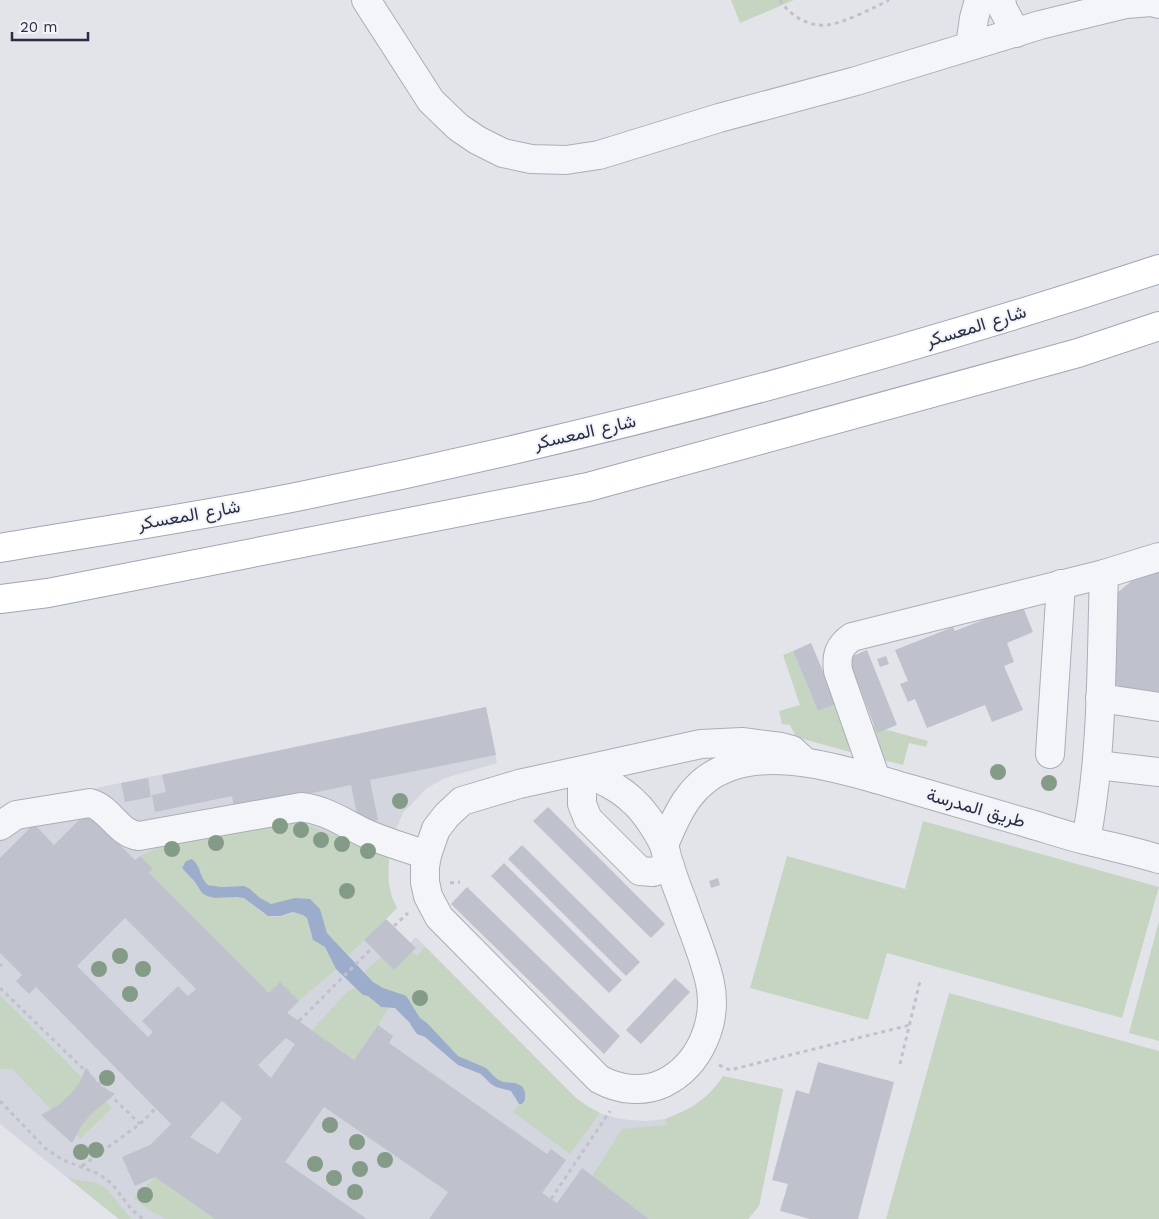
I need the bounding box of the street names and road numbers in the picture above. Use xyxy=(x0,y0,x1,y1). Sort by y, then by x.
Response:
street label: شارع المعسكر xyxy=(922,300,1029,353)
street label: شارع المعسكر xyxy=(531,410,638,456)
street label: شارع المعسكر xyxy=(135,495,242,536)
street label: طريق المدرسة xyxy=(924,783,1028,833)

